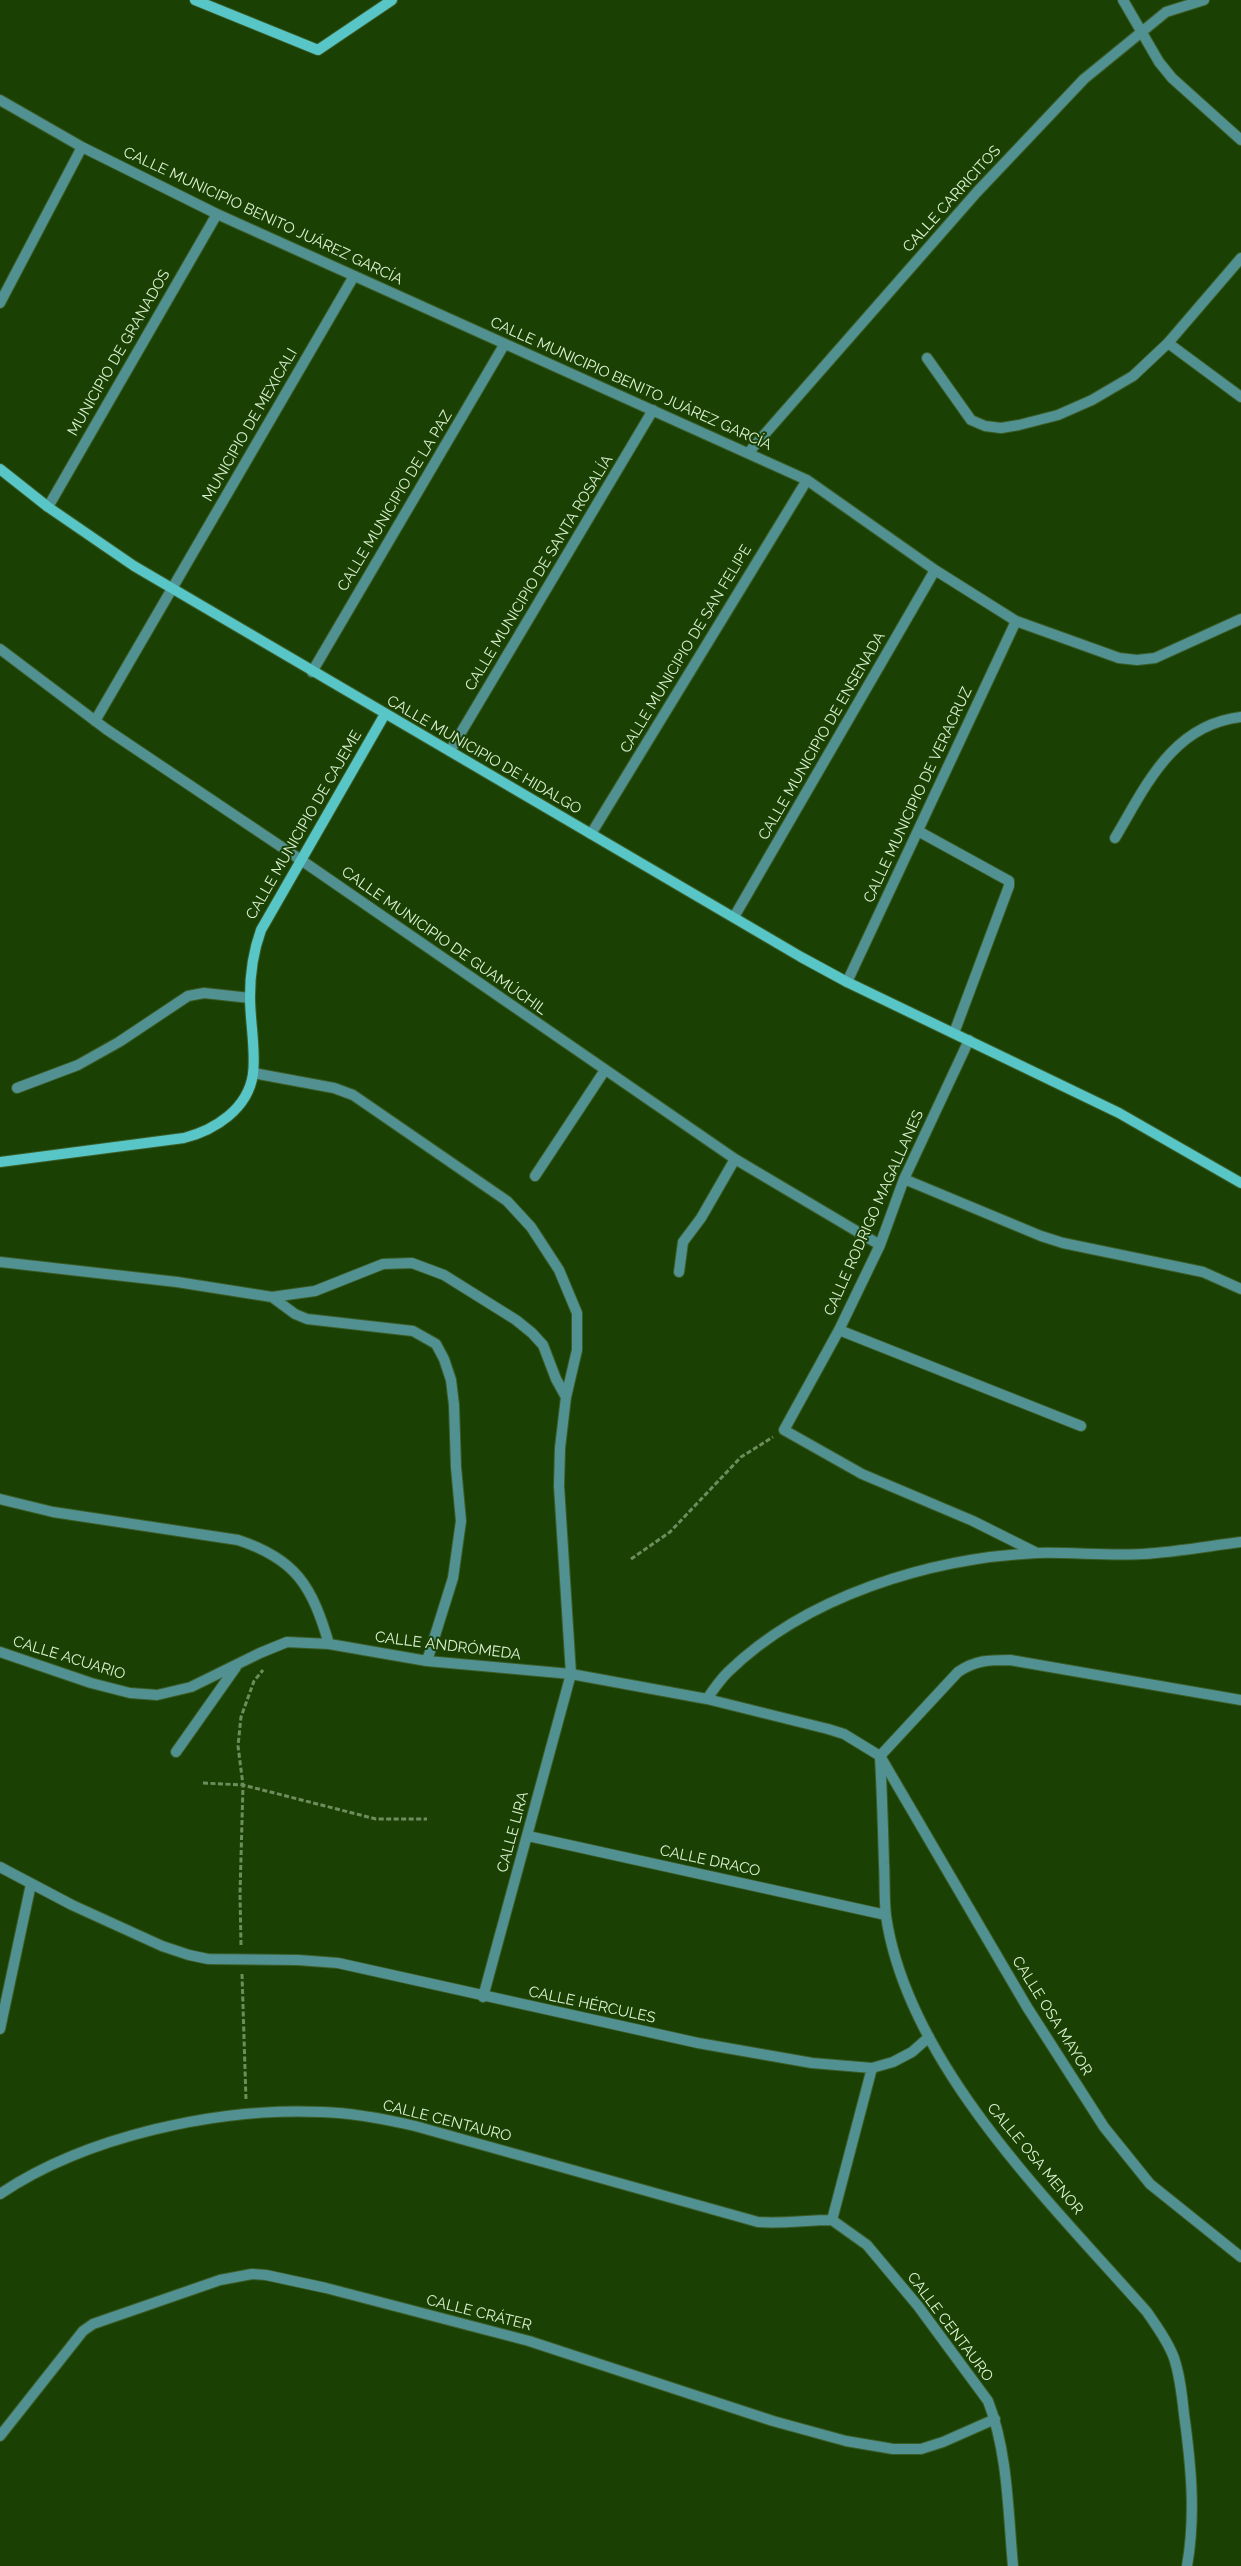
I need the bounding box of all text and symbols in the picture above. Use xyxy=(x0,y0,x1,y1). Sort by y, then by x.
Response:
street label: CALLE CARRICITOS xyxy=(899,142,1005,256)
street label: CALLE MUNICIPIO BENITO JUÁREZ GARCÍA xyxy=(120,143,406,289)
street label: MUNICIPIO DE GRANADOS xyxy=(64,267,174,439)
street label: CALLE MUNICIPIO BENITO JUÁREZ GARCÍA xyxy=(487,314,775,454)
street label: MUNICIPIO DE MEXICALI xyxy=(199,345,301,505)
street label: CALLE MUNICIPIO DE LA PAZ xyxy=(334,408,456,594)
street label: CALLE MUNICIPIO DE SANTA ROSALÍA xyxy=(461,452,617,694)
street label: CALLE MUNICIPIO DE SAN FELIPE xyxy=(617,542,755,756)
street label: CALLE MUNICIPIO DE ENSENADA xyxy=(755,629,889,843)
street label: CALLE MUNICIPIO DE VERACRUZ xyxy=(860,684,976,906)
street label: CALLE MUNICIPIO DE HIDALGO xyxy=(383,692,585,818)
street label: CALLE MUNICIPIO DE CAJEME xyxy=(242,727,366,923)
street label: CALLE MUNICIPIO DE GUAMÚCHIL xyxy=(338,863,550,1019)
street label: CALLE RODRIGO MAGALLANES xyxy=(820,1107,928,1319)
street label: CALLE ANDRÓMEDA xyxy=(374,1628,522,1664)
street label: CALLE ACUARIO xyxy=(11,1632,127,1684)
street label: CALLE LIRA xyxy=(494,1790,532,1874)
street label: CALLE DRACO xyxy=(658,1842,762,1880)
street label: CALLE OSA MAYOR xyxy=(1008,1953,1096,2079)
street label: CALLE HÉRCULES xyxy=(527,1983,657,2027)
street label: CALLE CENTAURO xyxy=(381,2096,513,2146)
street label: CALLE OSA MENOR xyxy=(983,2100,1087,2218)
street label: CALLE CENTAURO xyxy=(903,2269,997,2385)
street label: CALLE CRÁTER xyxy=(424,2291,534,2335)

